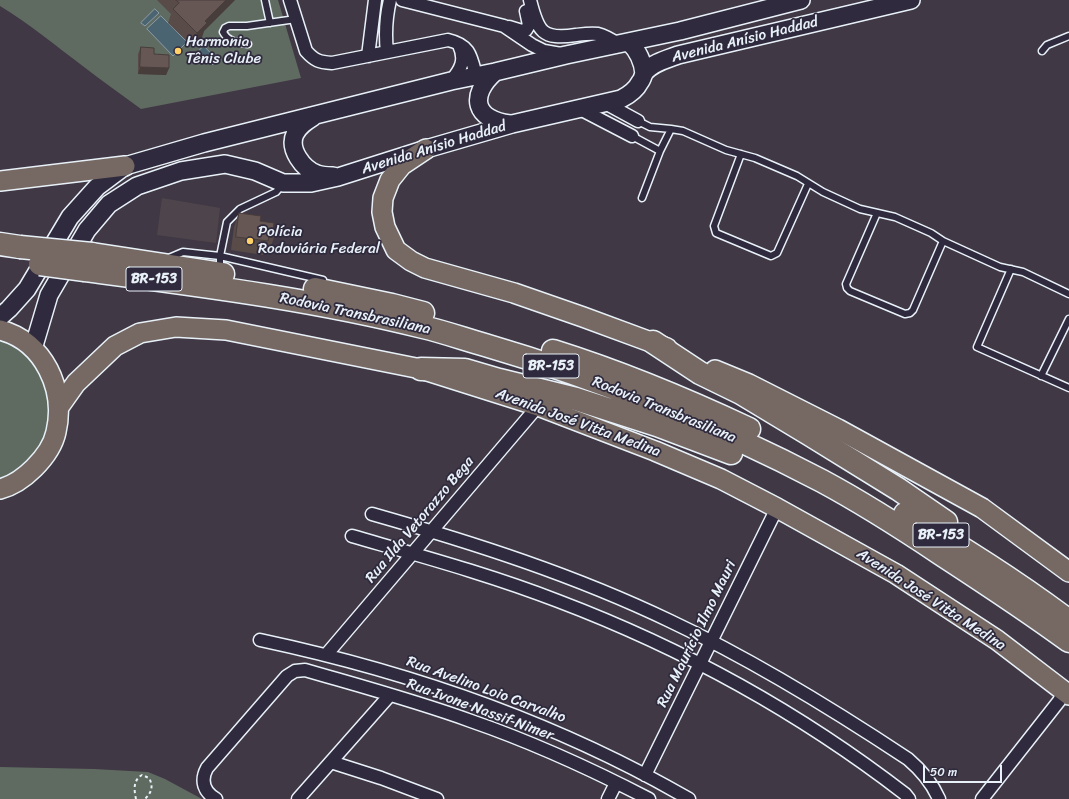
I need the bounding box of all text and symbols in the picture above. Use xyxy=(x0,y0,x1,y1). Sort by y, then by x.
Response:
street label: Avenida Anísio Haddad xyxy=(670,13,820,67)
place label: Harmonia Tênis Clube xyxy=(186,33,261,68)
marker: Harmonia Tênis Clube xyxy=(173,46,183,56)
street label: Avenida Anísio Haddad xyxy=(360,117,508,179)
place label: Polícia Rodoviária Federal xyxy=(258,223,380,258)
marker: Polícia Rodoviária Federal xyxy=(245,236,255,246)
road number: BR-153 xyxy=(126,267,182,291)
street label: Rodovia Transbrasiliana xyxy=(278,289,432,339)
road number: BR-153 xyxy=(523,354,579,378)
street label: Rodovia Transbrasiliana xyxy=(589,373,739,447)
street label: Avenida José Vitta Medina xyxy=(493,385,663,461)
street label: Rua Ilda Vetorazzo Bega xyxy=(362,453,478,587)
road number: BR-153 xyxy=(913,523,969,547)
street label: Avenida José Vitta Medina xyxy=(853,545,1009,655)
street label: Rua Maurício Ilmo Mauri xyxy=(654,558,740,710)
street label: Rua Avelino Loio Carvalho xyxy=(404,653,568,727)
street label: Rua Ivone Nassif Nimer xyxy=(404,675,556,745)
scale bar xyxy=(925,757,1004,783)
text: 50 m xyxy=(930,761,957,783)

